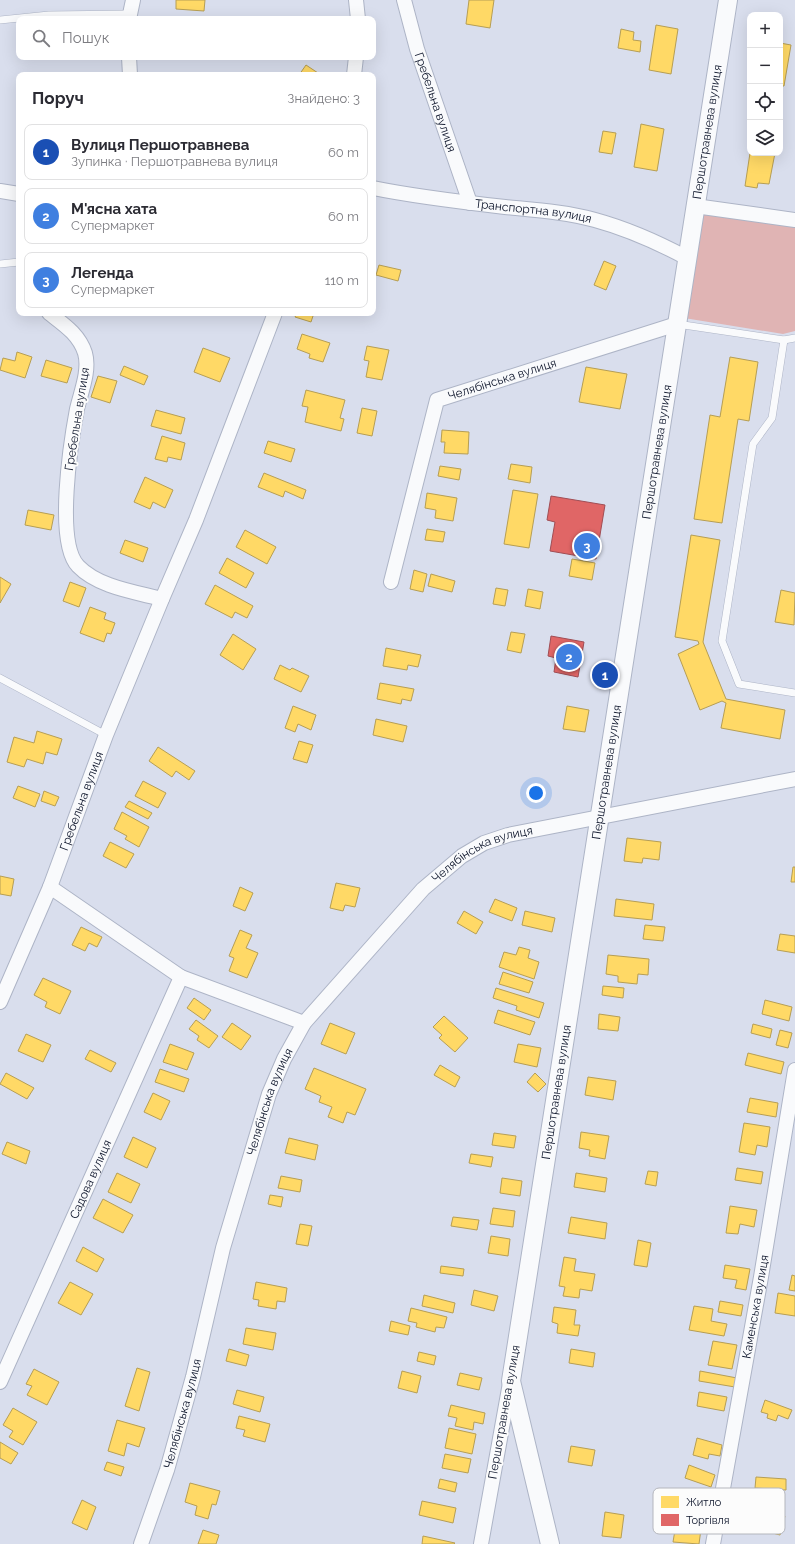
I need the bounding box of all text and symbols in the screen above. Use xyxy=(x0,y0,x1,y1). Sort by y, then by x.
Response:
map controls xyxy=(747,12,783,156)
button: + xyxy=(747,12,783,48)
search box xyxy=(16,16,376,60)
icon: search xyxy=(30,27,52,49)
text: Пошук xyxy=(62,29,110,47)
button: − xyxy=(747,48,783,84)
street label: Гребельна вулиця xyxy=(412,51,459,154)
street label: Першотравнева вулиця xyxy=(690,64,725,200)
button: locate xyxy=(747,84,783,120)
text: Поруч xyxy=(32,88,84,108)
text: Знайдено: 3 xyxy=(287,91,360,106)
button: layers xyxy=(747,120,783,156)
text: Вулиця Першотравнева xyxy=(71,136,249,154)
text: 1 xyxy=(43,145,49,160)
text: 60 m xyxy=(328,145,359,160)
text: Зупинка · Першотравнева вулиця xyxy=(71,154,278,169)
street label: Транспортна вулиця xyxy=(474,197,593,226)
text: М'ясна хата xyxy=(71,200,157,218)
text: 2 xyxy=(42,209,50,224)
text: 60 m xyxy=(328,209,359,224)
text: Супермаркет xyxy=(71,218,154,233)
text: Легенда xyxy=(71,264,134,282)
text: 3 xyxy=(42,273,50,288)
text: 110 m xyxy=(325,273,359,288)
text: Супермаркет xyxy=(71,282,154,297)
street label: Челябінська вулиця xyxy=(446,356,558,403)
street label: Гребельна вулиця xyxy=(62,366,92,472)
street label: Першотравнева вулиця xyxy=(640,384,674,520)
pin: 3 xyxy=(574,531,600,561)
pin: 2 xyxy=(556,642,582,672)
pin: 1 xyxy=(592,660,618,690)
street label: Першотравнева вулиця xyxy=(589,704,624,840)
street label: Гребельна вулиця xyxy=(57,750,106,852)
your location xyxy=(526,783,546,803)
street label: Челябінська вулиця xyxy=(429,823,534,885)
street label: Першотравнева вулиця xyxy=(539,1024,574,1160)
street label: Челябінська вулиця xyxy=(244,1046,296,1157)
street label: Садова вулиця xyxy=(67,1138,114,1221)
street label: Каменська вулиця xyxy=(739,1254,772,1360)
street label: Першотравнева вулиця xyxy=(485,1344,523,1480)
street label: Челябінська вулиця xyxy=(161,1357,204,1470)
legend xyxy=(653,1488,785,1534)
text: Житло xyxy=(686,1496,722,1509)
text: Торгівля xyxy=(686,1514,730,1527)

